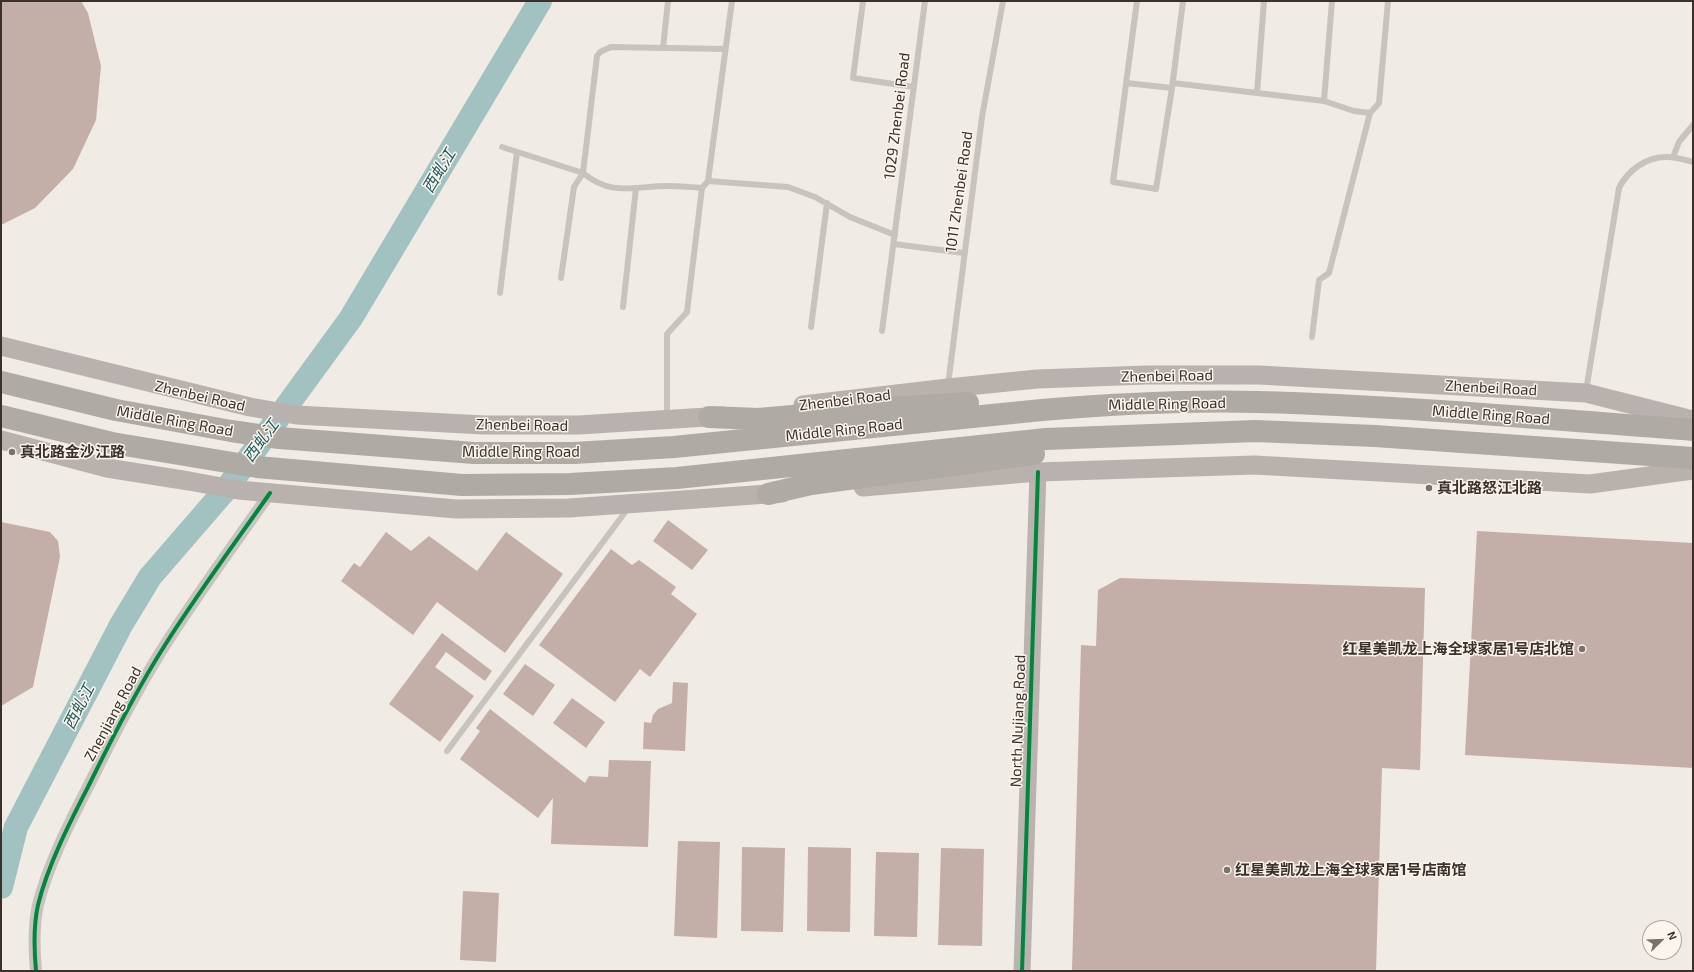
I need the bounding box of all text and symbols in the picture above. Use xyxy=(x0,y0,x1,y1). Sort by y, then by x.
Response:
street label: 1029 Zhenbei Road xyxy=(880,52,914,180)
street label: 1011 Zhenbei Road xyxy=(942,130,976,254)
water label: 西虬江 xyxy=(418,145,460,197)
street label: Zhenbei Road xyxy=(1121,366,1213,386)
street label: Zhenbei Road xyxy=(153,377,247,415)
street label: Zhenbei Road xyxy=(1444,377,1538,399)
street label: Zhenbei Road xyxy=(798,385,892,415)
street label: Middle Ring Road xyxy=(1108,394,1226,414)
street label: Middle Ring Road xyxy=(115,402,235,440)
street label: Middle Ring Road xyxy=(1432,402,1550,428)
street label: Zhenbei Road xyxy=(476,415,568,435)
street label: Middle Ring Road xyxy=(784,415,904,445)
water label: 西虬江 xyxy=(239,416,283,466)
place label: 真北路金沙江路 xyxy=(20,443,125,461)
street label: Middle Ring Road xyxy=(462,443,580,461)
marker: 真北路金沙江路 xyxy=(7,447,17,457)
place label: 真北路怒江北路 xyxy=(1437,479,1542,497)
marker: 真北路怒江北路 xyxy=(1424,483,1434,493)
place label: 红星美凯龙上海全球家居1号店北馆 xyxy=(1343,640,1574,658)
marker: 红星美凯龙上海全球家居1号店北馆 xyxy=(1577,644,1587,654)
street label: North Nujiang Road xyxy=(1007,654,1029,788)
street label: Zhenjiang Road xyxy=(80,664,146,764)
water label: 西虬江 xyxy=(60,681,98,733)
place label: 红星美凯龙上海全球家居1号店南馆 xyxy=(1235,861,1466,879)
marker: 红星美凯龙上海全球家居1号店南馆 xyxy=(1222,865,1232,875)
north arrow xyxy=(1642,920,1682,960)
text: N xyxy=(1665,929,1680,942)

